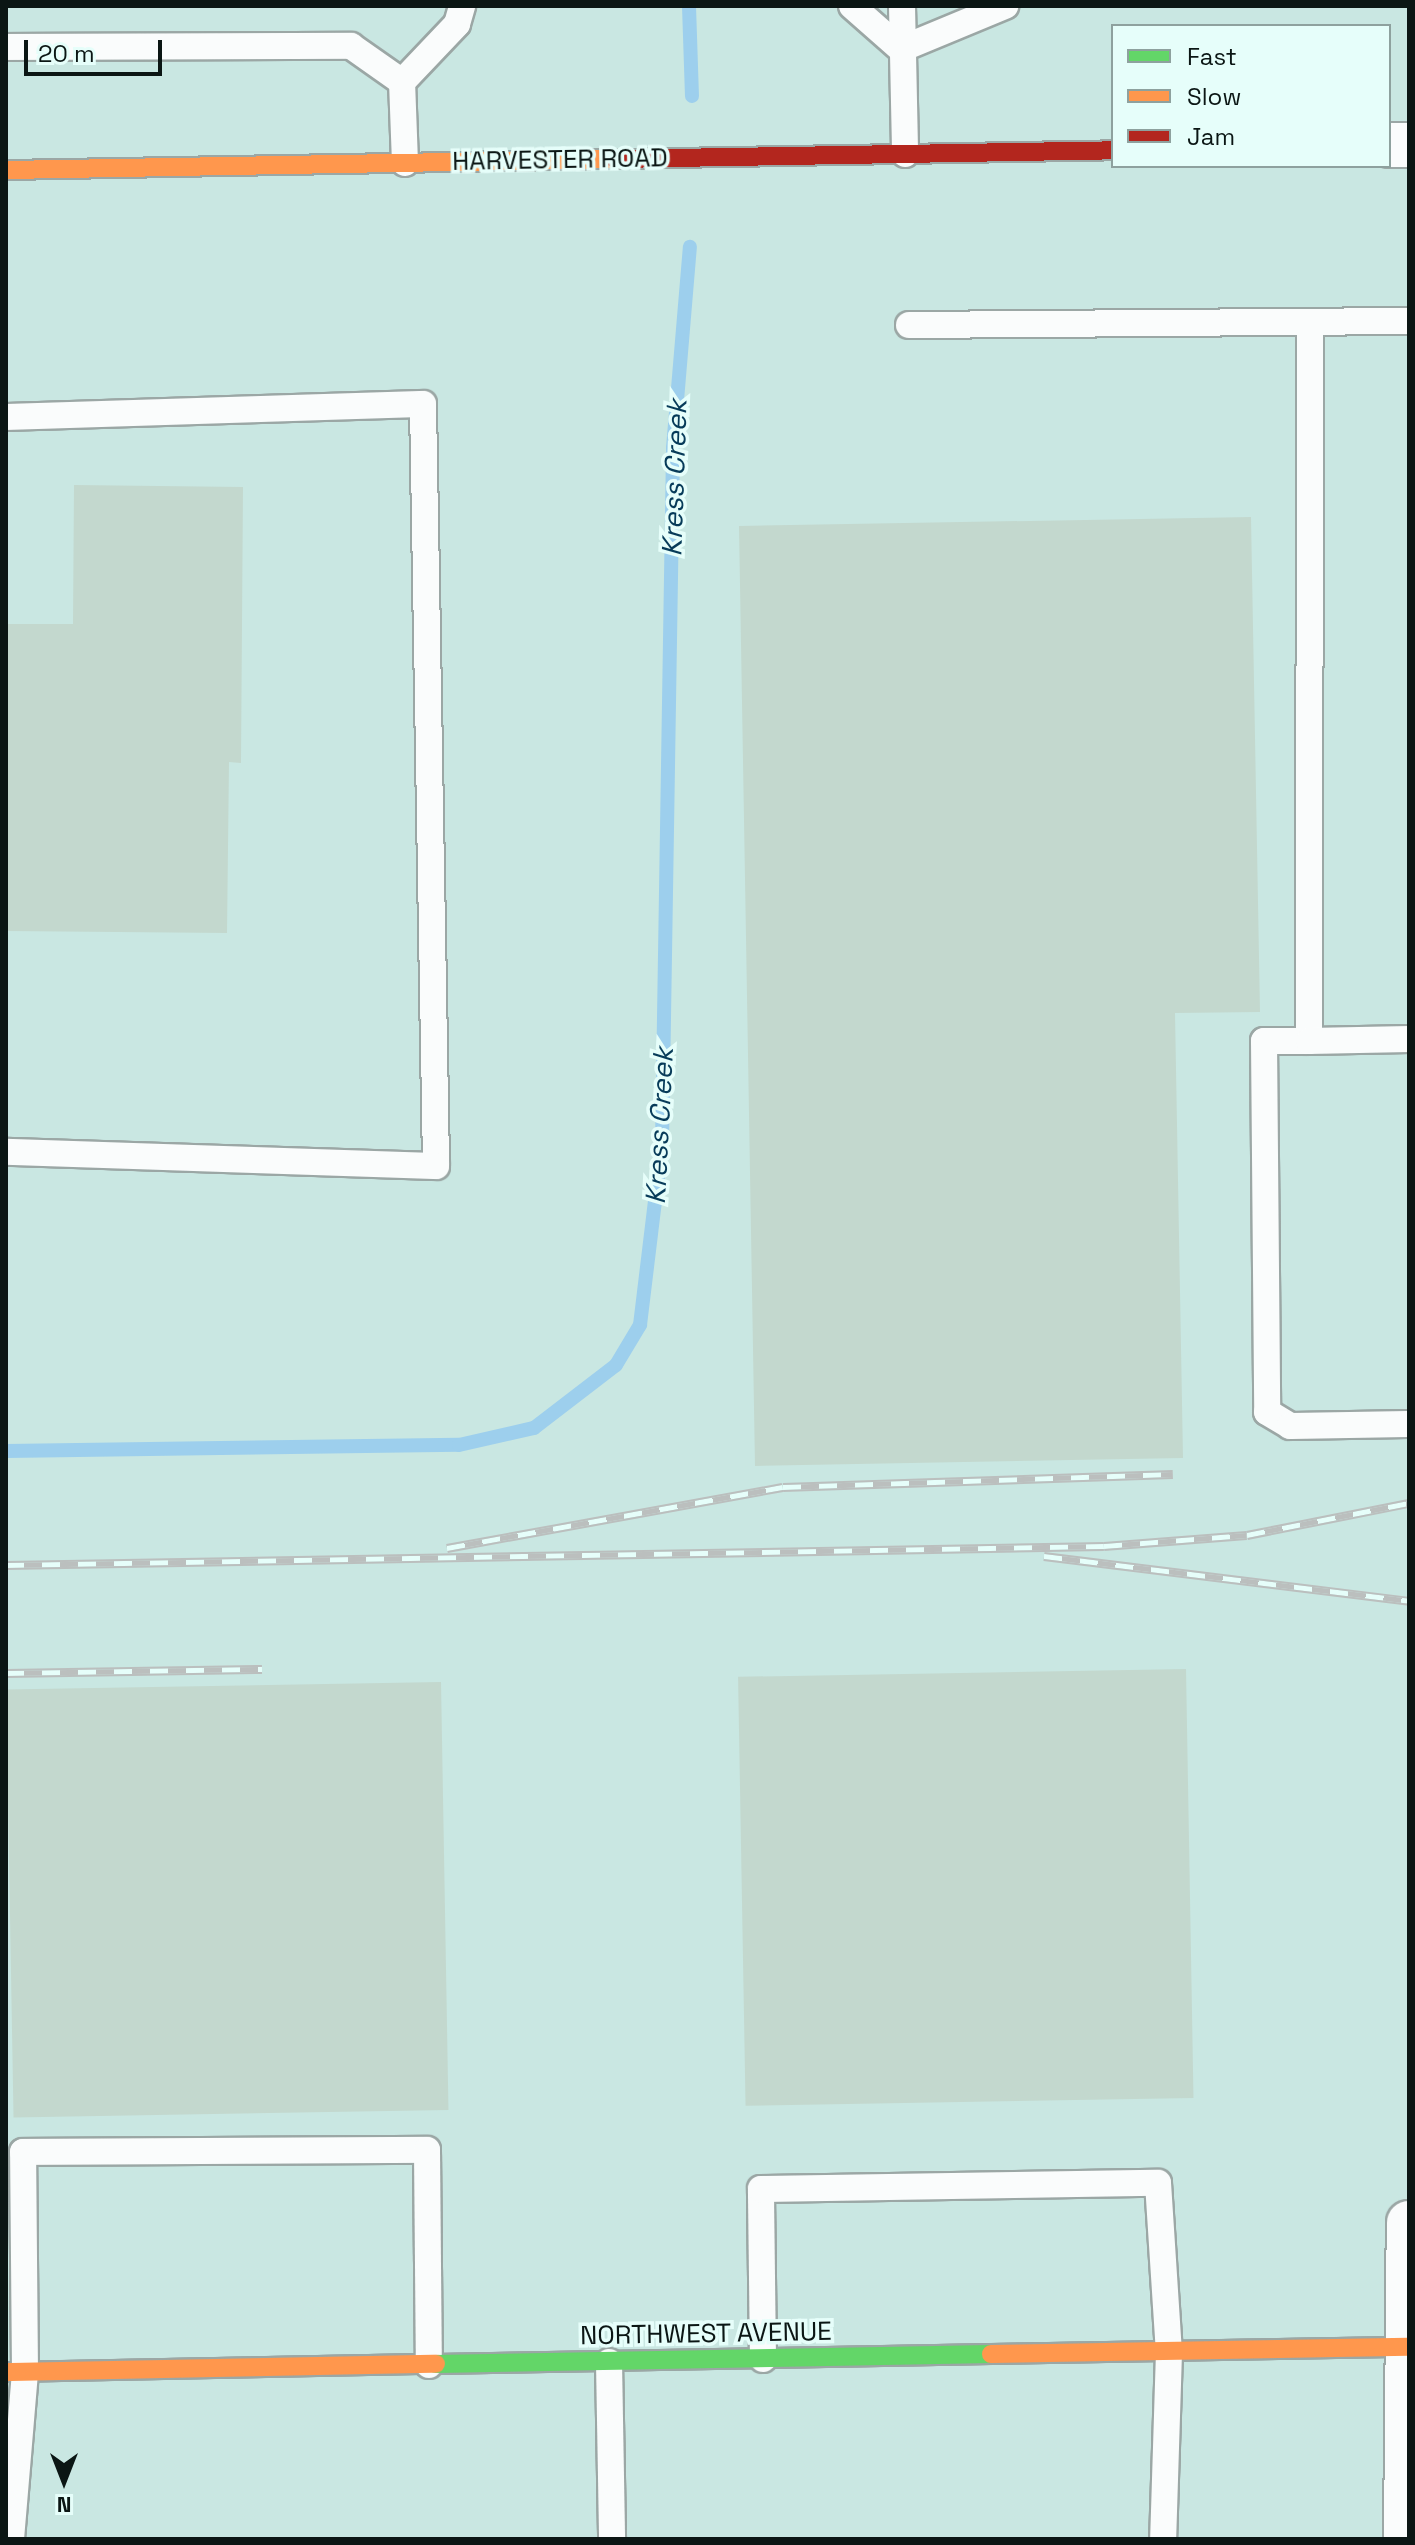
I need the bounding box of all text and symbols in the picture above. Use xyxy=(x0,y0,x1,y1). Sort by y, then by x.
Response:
scale bar xyxy=(28,24,166,74)
legend xyxy=(1111,24,1391,168)
text: 20 m xyxy=(38,38,95,69)
text: Fast xyxy=(1187,41,1237,72)
text: Slow xyxy=(1187,81,1241,112)
text: Jam xyxy=(1187,121,1235,152)
street label: HARVESTER ROAD xyxy=(452,143,668,177)
water label: Kress Creek xyxy=(654,399,694,557)
water label: Kress Creek xyxy=(638,1047,680,1205)
street label: NORTHWEST AVENUE xyxy=(579,2316,833,2352)
north arrow xyxy=(24,2441,104,2521)
text: N xyxy=(57,2491,71,2519)

